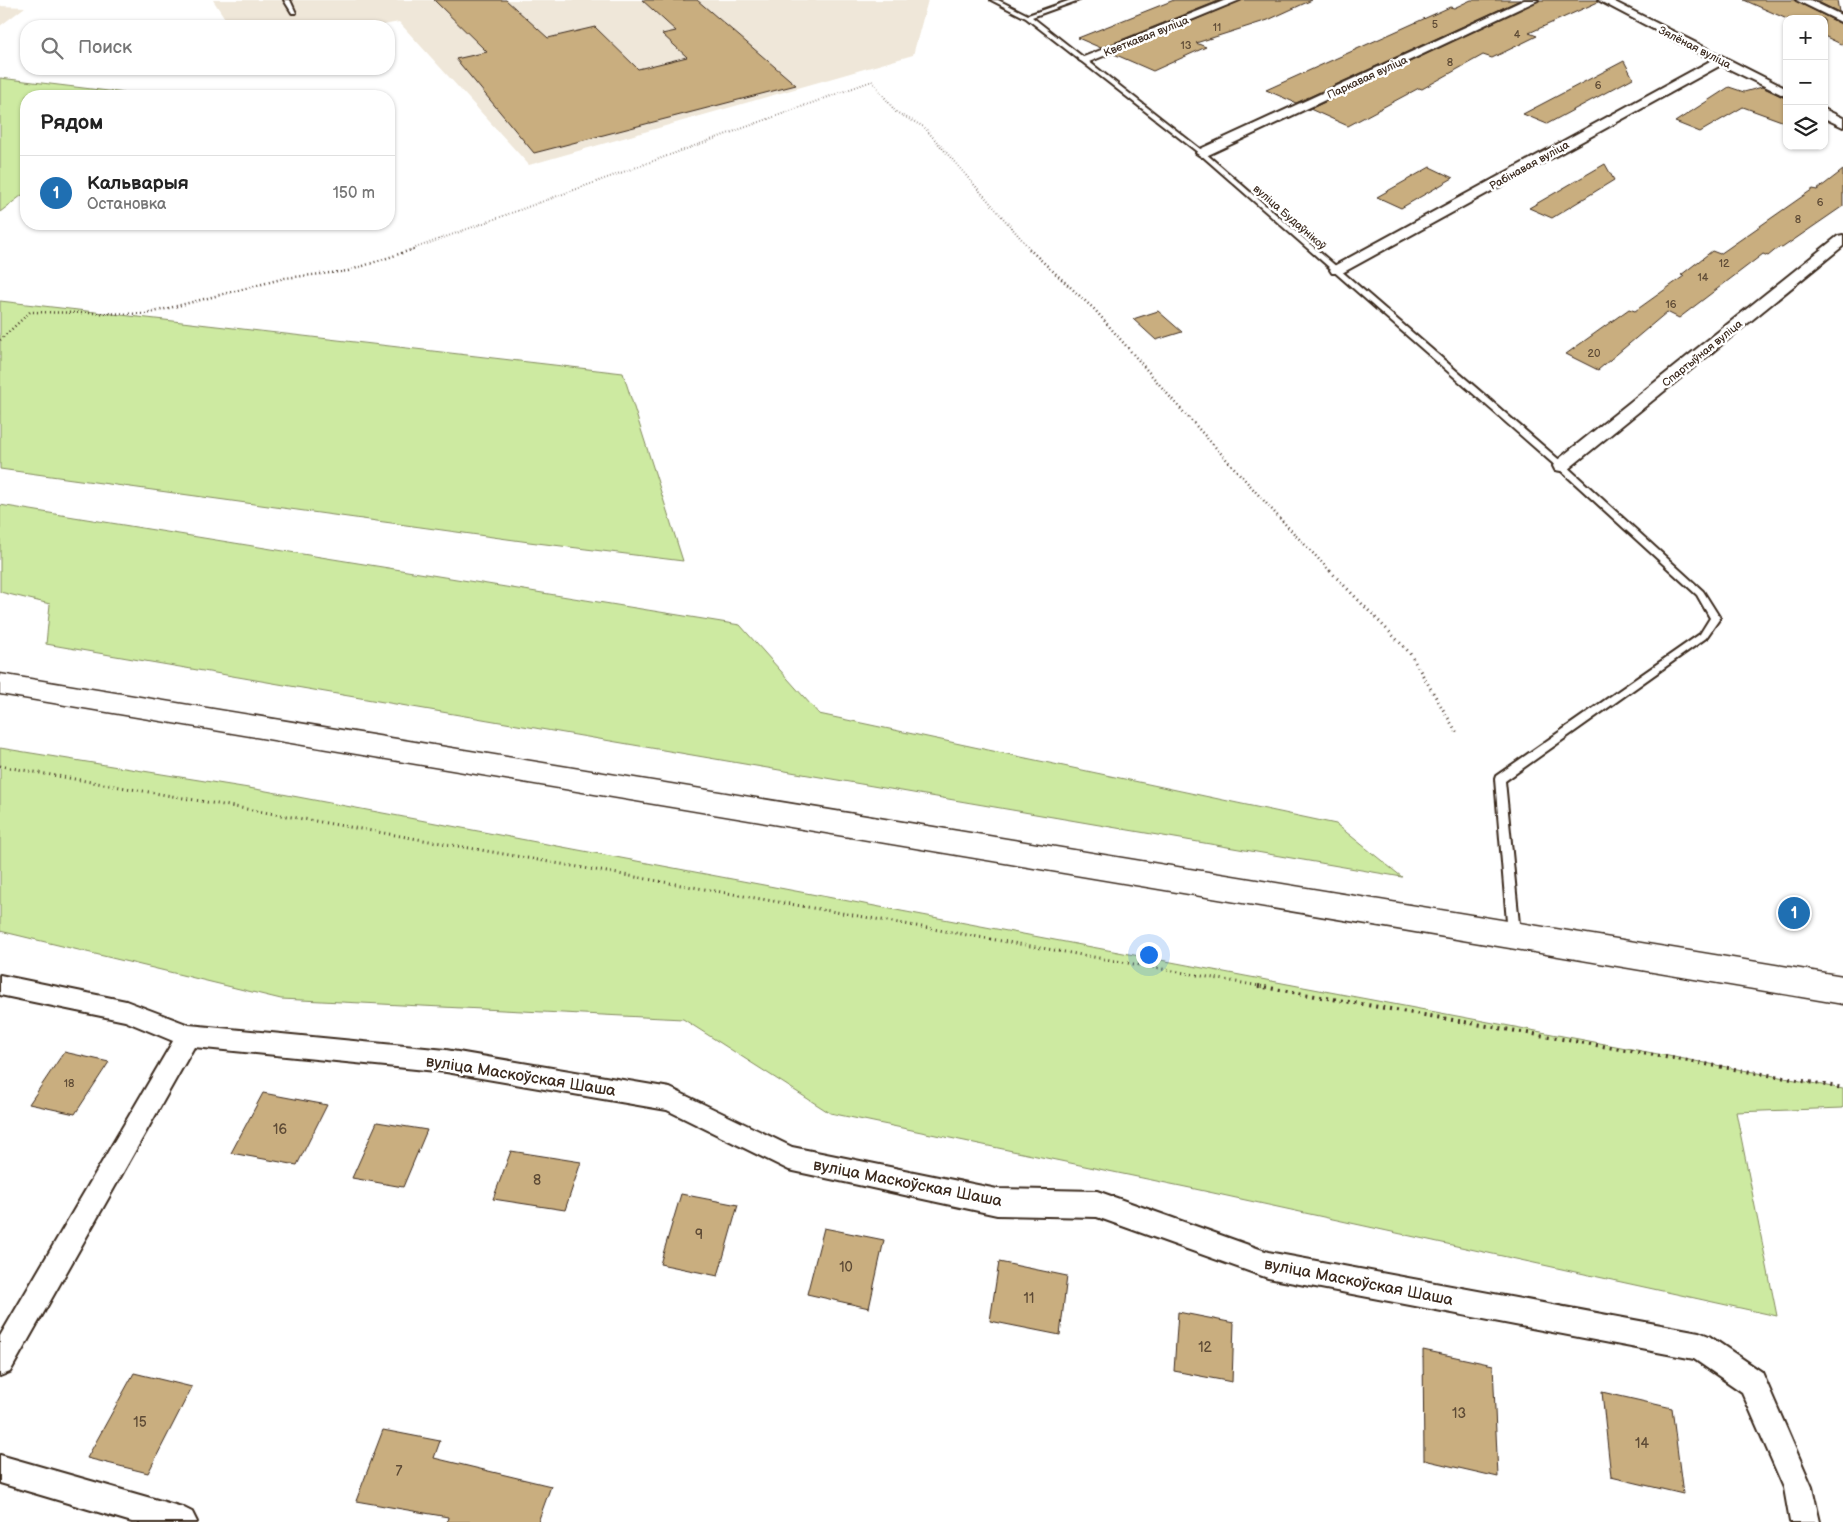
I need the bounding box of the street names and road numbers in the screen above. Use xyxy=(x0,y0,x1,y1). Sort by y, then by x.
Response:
street label: Кветкавая вуліца xyxy=(1102,13,1191,59)
street label: Зялёная вуліца xyxy=(1656,24,1734,71)
street label: Паркавая вуліца xyxy=(1325,53,1410,102)
street label: Рабінавая вуліца xyxy=(1487,138,1572,193)
street label: вуліца Будаўнікоў xyxy=(1251,182,1329,253)
street label: Спартыўная вуліца xyxy=(1660,317,1745,390)
street label: вуліца Маскоўская Шаша xyxy=(424,1052,618,1101)
street label: вуліца Маскоўская Шаша xyxy=(812,1156,1004,1211)
street label: вуліца Маскоўская Шаша xyxy=(1263,1255,1455,1310)

